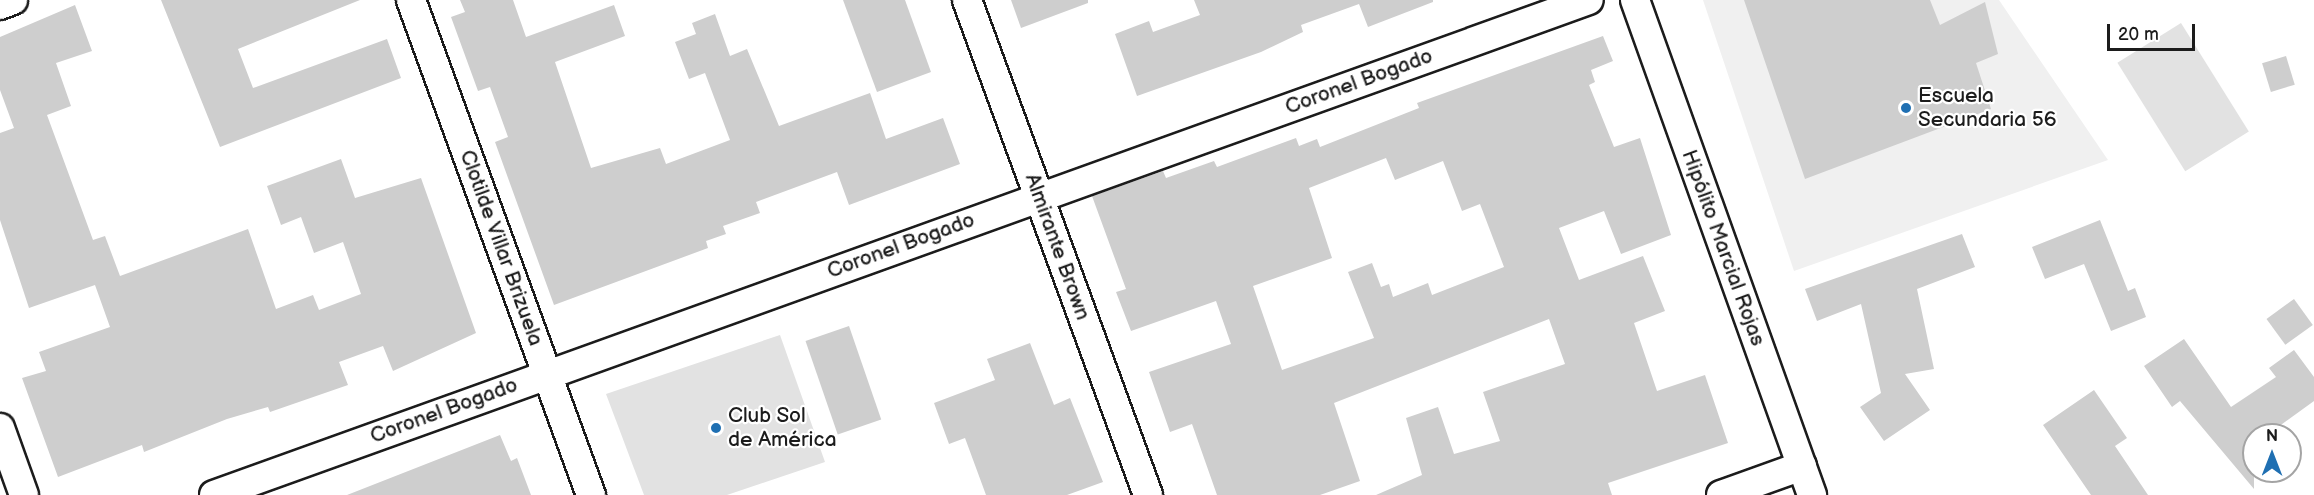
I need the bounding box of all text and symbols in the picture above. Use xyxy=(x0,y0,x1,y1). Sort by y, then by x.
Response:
scale bar xyxy=(2110,12,2198,50)
text: 20 m xyxy=(2118,24,2159,45)
street label: Coronel Bogado xyxy=(1282,44,1436,120)
place label: Escuela Secundaria 56 xyxy=(1918,83,2057,133)
marker: Escuela Secundaria 56 xyxy=(1899,101,1913,115)
street label: Clotilde Villar Brizuela xyxy=(454,146,548,350)
street label: Hipólito Marcial Rojas xyxy=(1676,147,1770,349)
street label: Almirante Brown xyxy=(1019,170,1095,324)
street label: Coronel Bogado xyxy=(824,208,978,284)
street label: Coronel Bogado xyxy=(367,373,521,449)
place label: Club Sol de América xyxy=(728,403,837,453)
marker: Club Sol de América xyxy=(709,421,723,435)
north arrow xyxy=(2242,423,2302,483)
text: N xyxy=(2266,427,2278,446)

